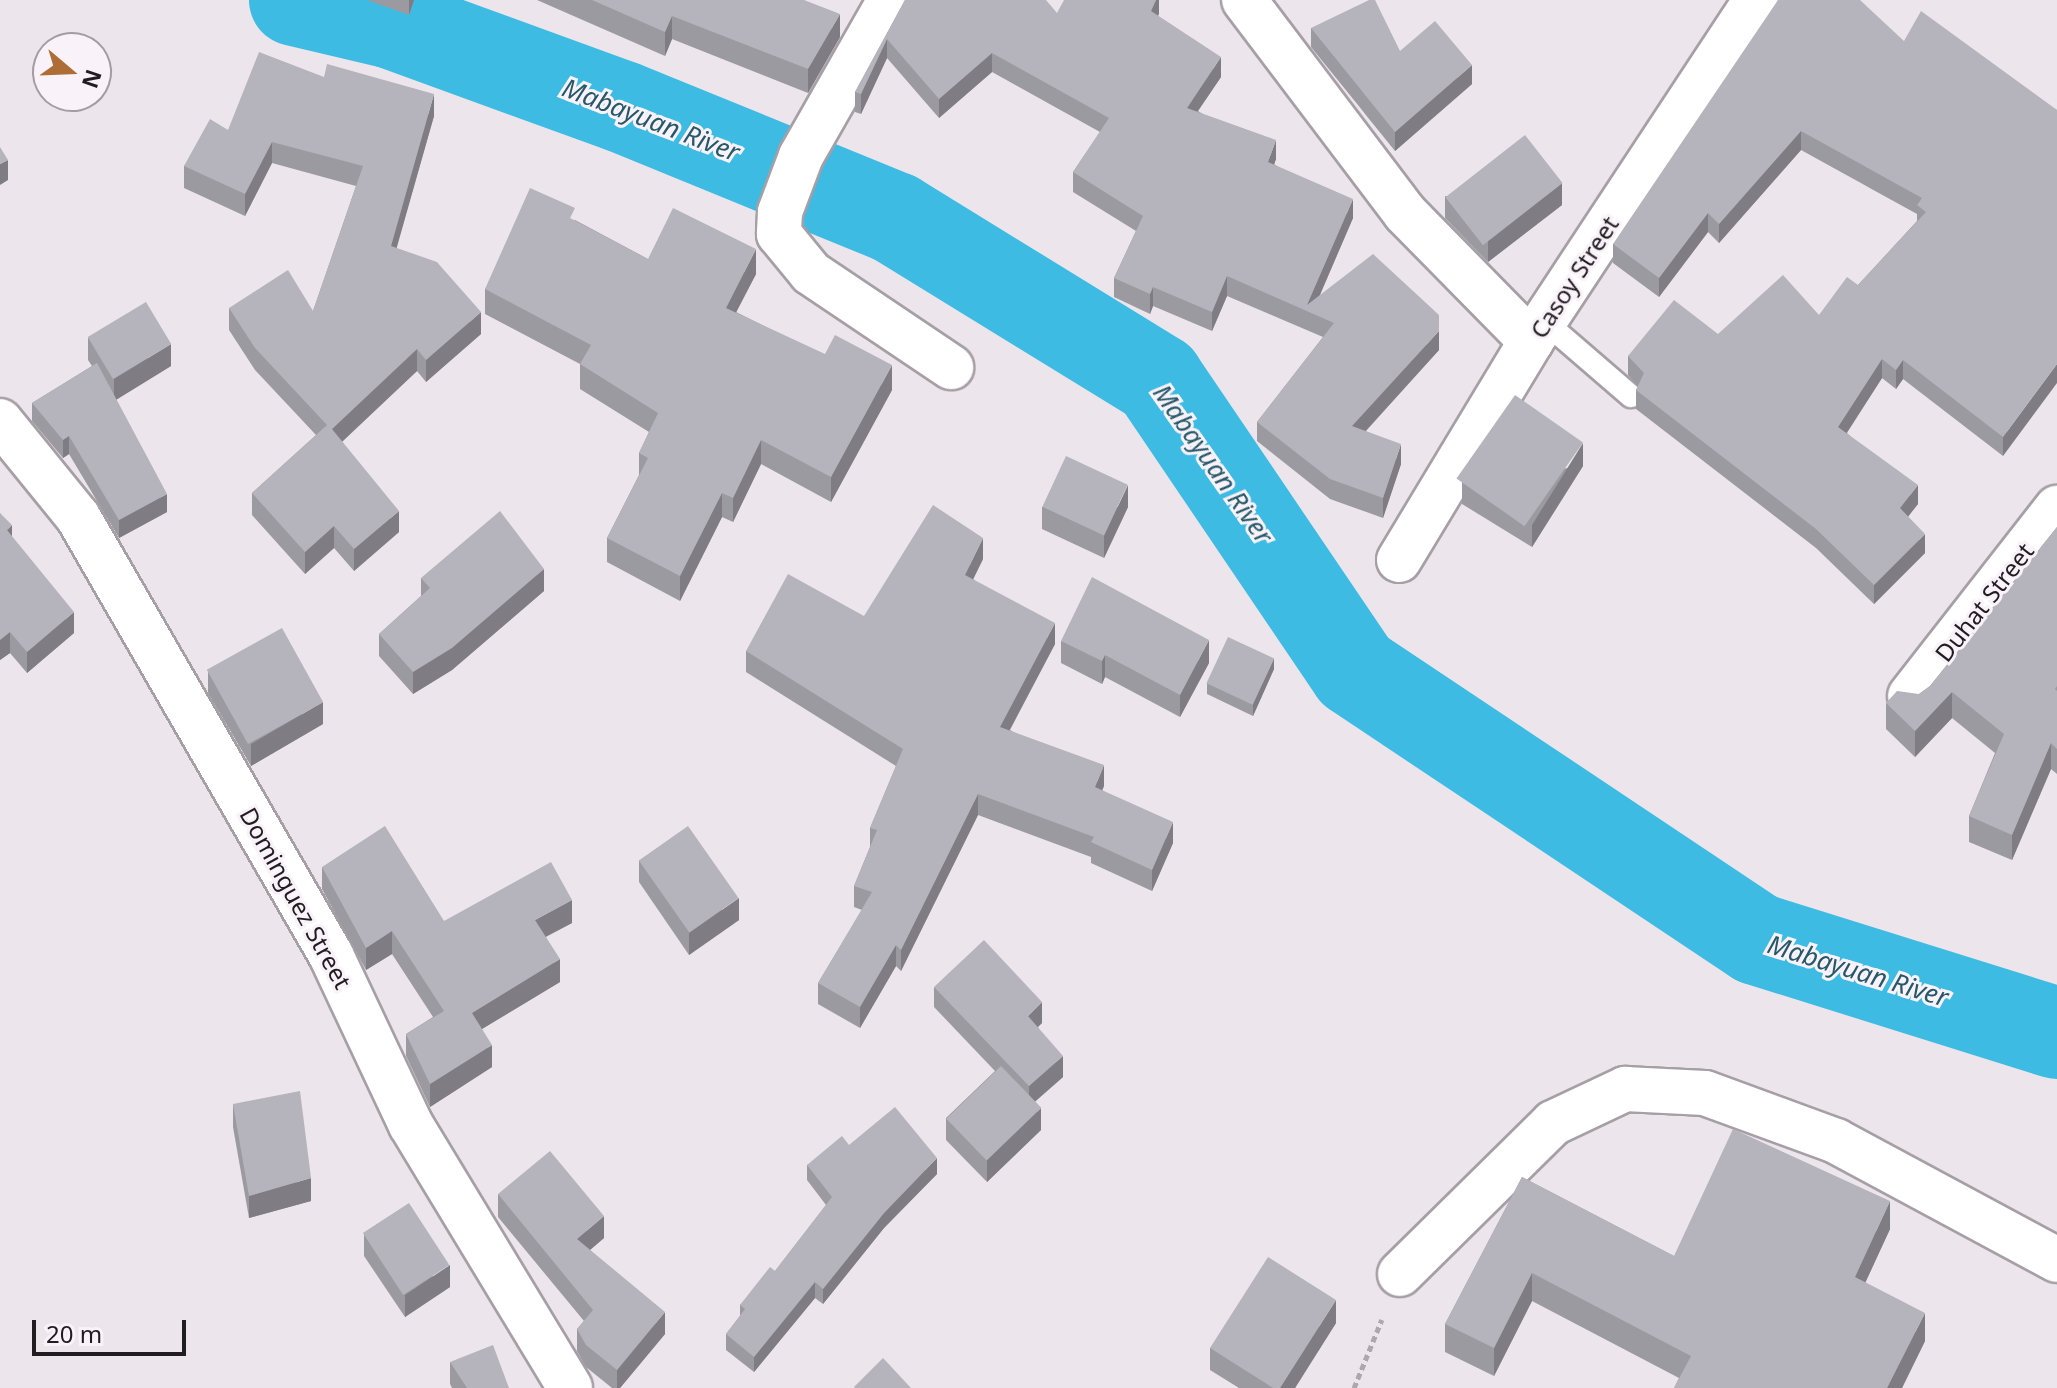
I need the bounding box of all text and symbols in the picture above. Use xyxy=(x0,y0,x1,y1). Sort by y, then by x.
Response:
north arrow xyxy=(32,32,112,112)
text: N xyxy=(76,66,110,92)
water label: Mabayuan River xyxy=(558,72,744,168)
street label: Casoy Street xyxy=(1524,211,1624,343)
water label: Mabayuan River xyxy=(1147,378,1279,550)
street label: Duhat Street xyxy=(1929,537,2039,667)
street label: Dominguez Street xyxy=(234,802,358,994)
water label: Mabayuan River xyxy=(1764,929,1952,1013)
scale bar xyxy=(36,1304,190,1354)
text: 20 m xyxy=(46,1317,102,1350)

